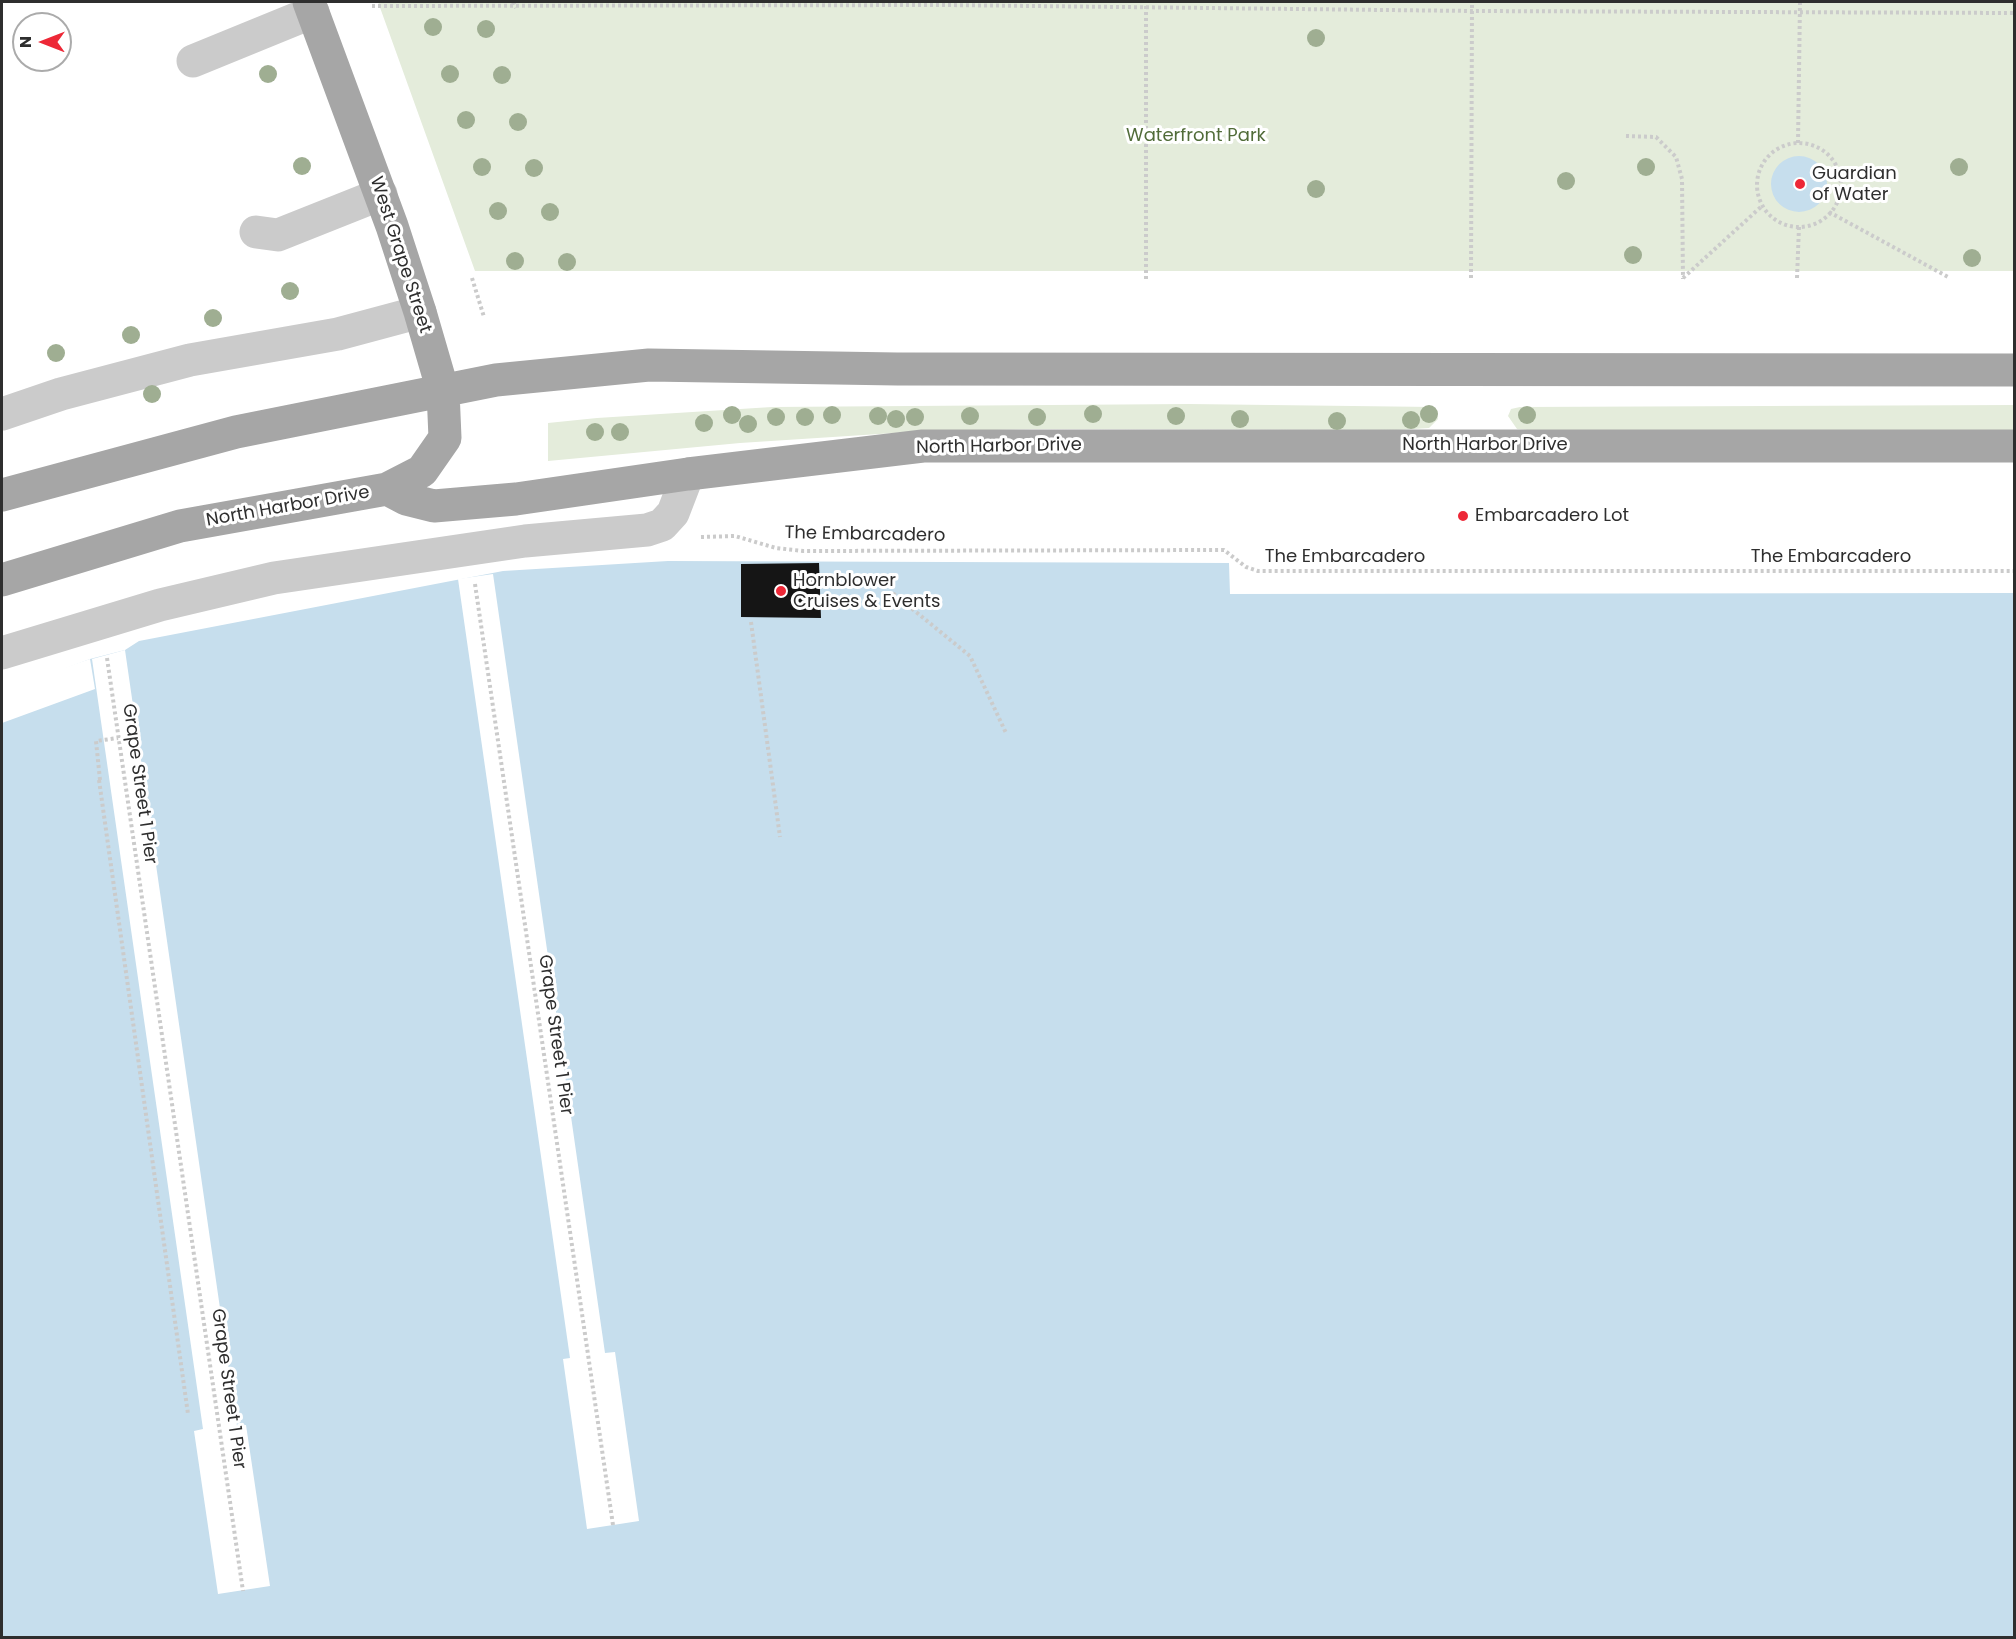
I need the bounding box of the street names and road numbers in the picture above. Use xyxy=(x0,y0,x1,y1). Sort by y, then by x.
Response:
street label: West Grape Street xyxy=(365,174,435,336)
street label: North Harbor Drive xyxy=(1402,434,1568,456)
street label: North Harbor Drive xyxy=(916,435,1082,459)
street label: North Harbor Drive xyxy=(205,482,371,532)
street label: The Embarcadero xyxy=(784,523,946,547)
street label: The Embarcadero xyxy=(1265,546,1425,568)
street label: The Embarcadero xyxy=(1751,546,1911,568)
street label: Grape Street 1 Pier xyxy=(117,702,161,866)
street label: Grape Street 1 Pier xyxy=(533,953,577,1117)
street label: Grape Street 1 Pier xyxy=(206,1307,250,1471)

